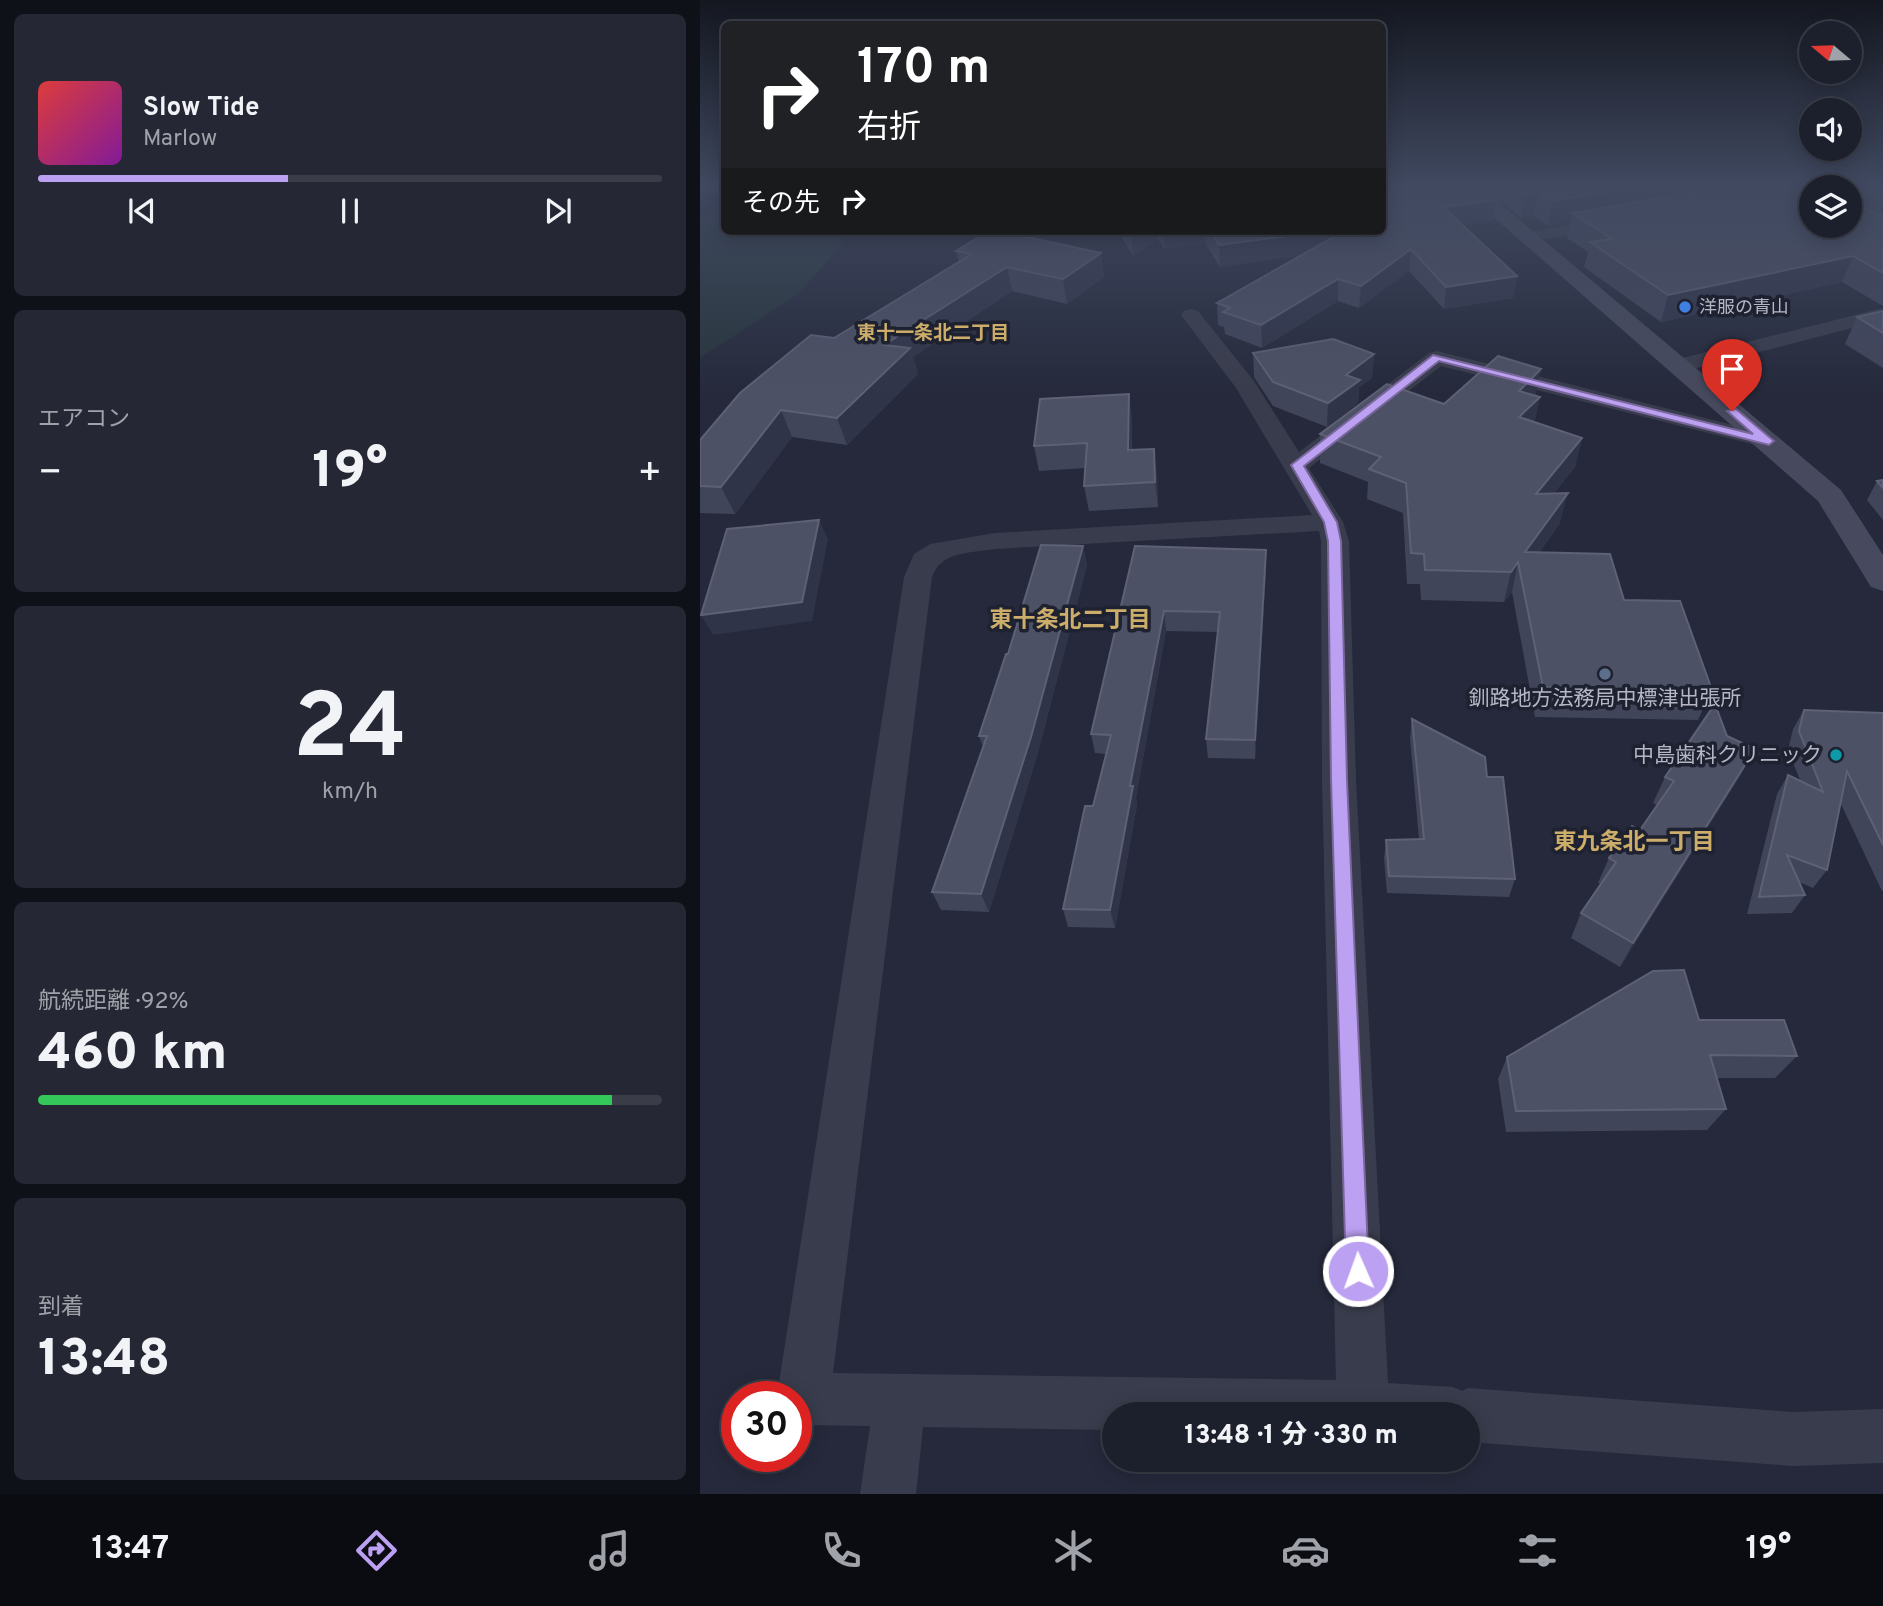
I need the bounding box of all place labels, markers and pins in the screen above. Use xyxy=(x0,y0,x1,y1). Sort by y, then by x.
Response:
place label: 洋服の青山 xyxy=(1699,297,1789,320)
marker: 洋服の青山 xyxy=(1677,299,1693,315)
pin xyxy=(1702,339,1762,411)
marker: 釧路地方法務局中標津出張所 xyxy=(1597,666,1613,682)
place label: 釧路地方法務局中標津出張所 xyxy=(1469,686,1742,713)
place label: 中島歯科クリニック xyxy=(1633,743,1822,770)
marker: 中島歯科クリニック xyxy=(1828,747,1844,763)

